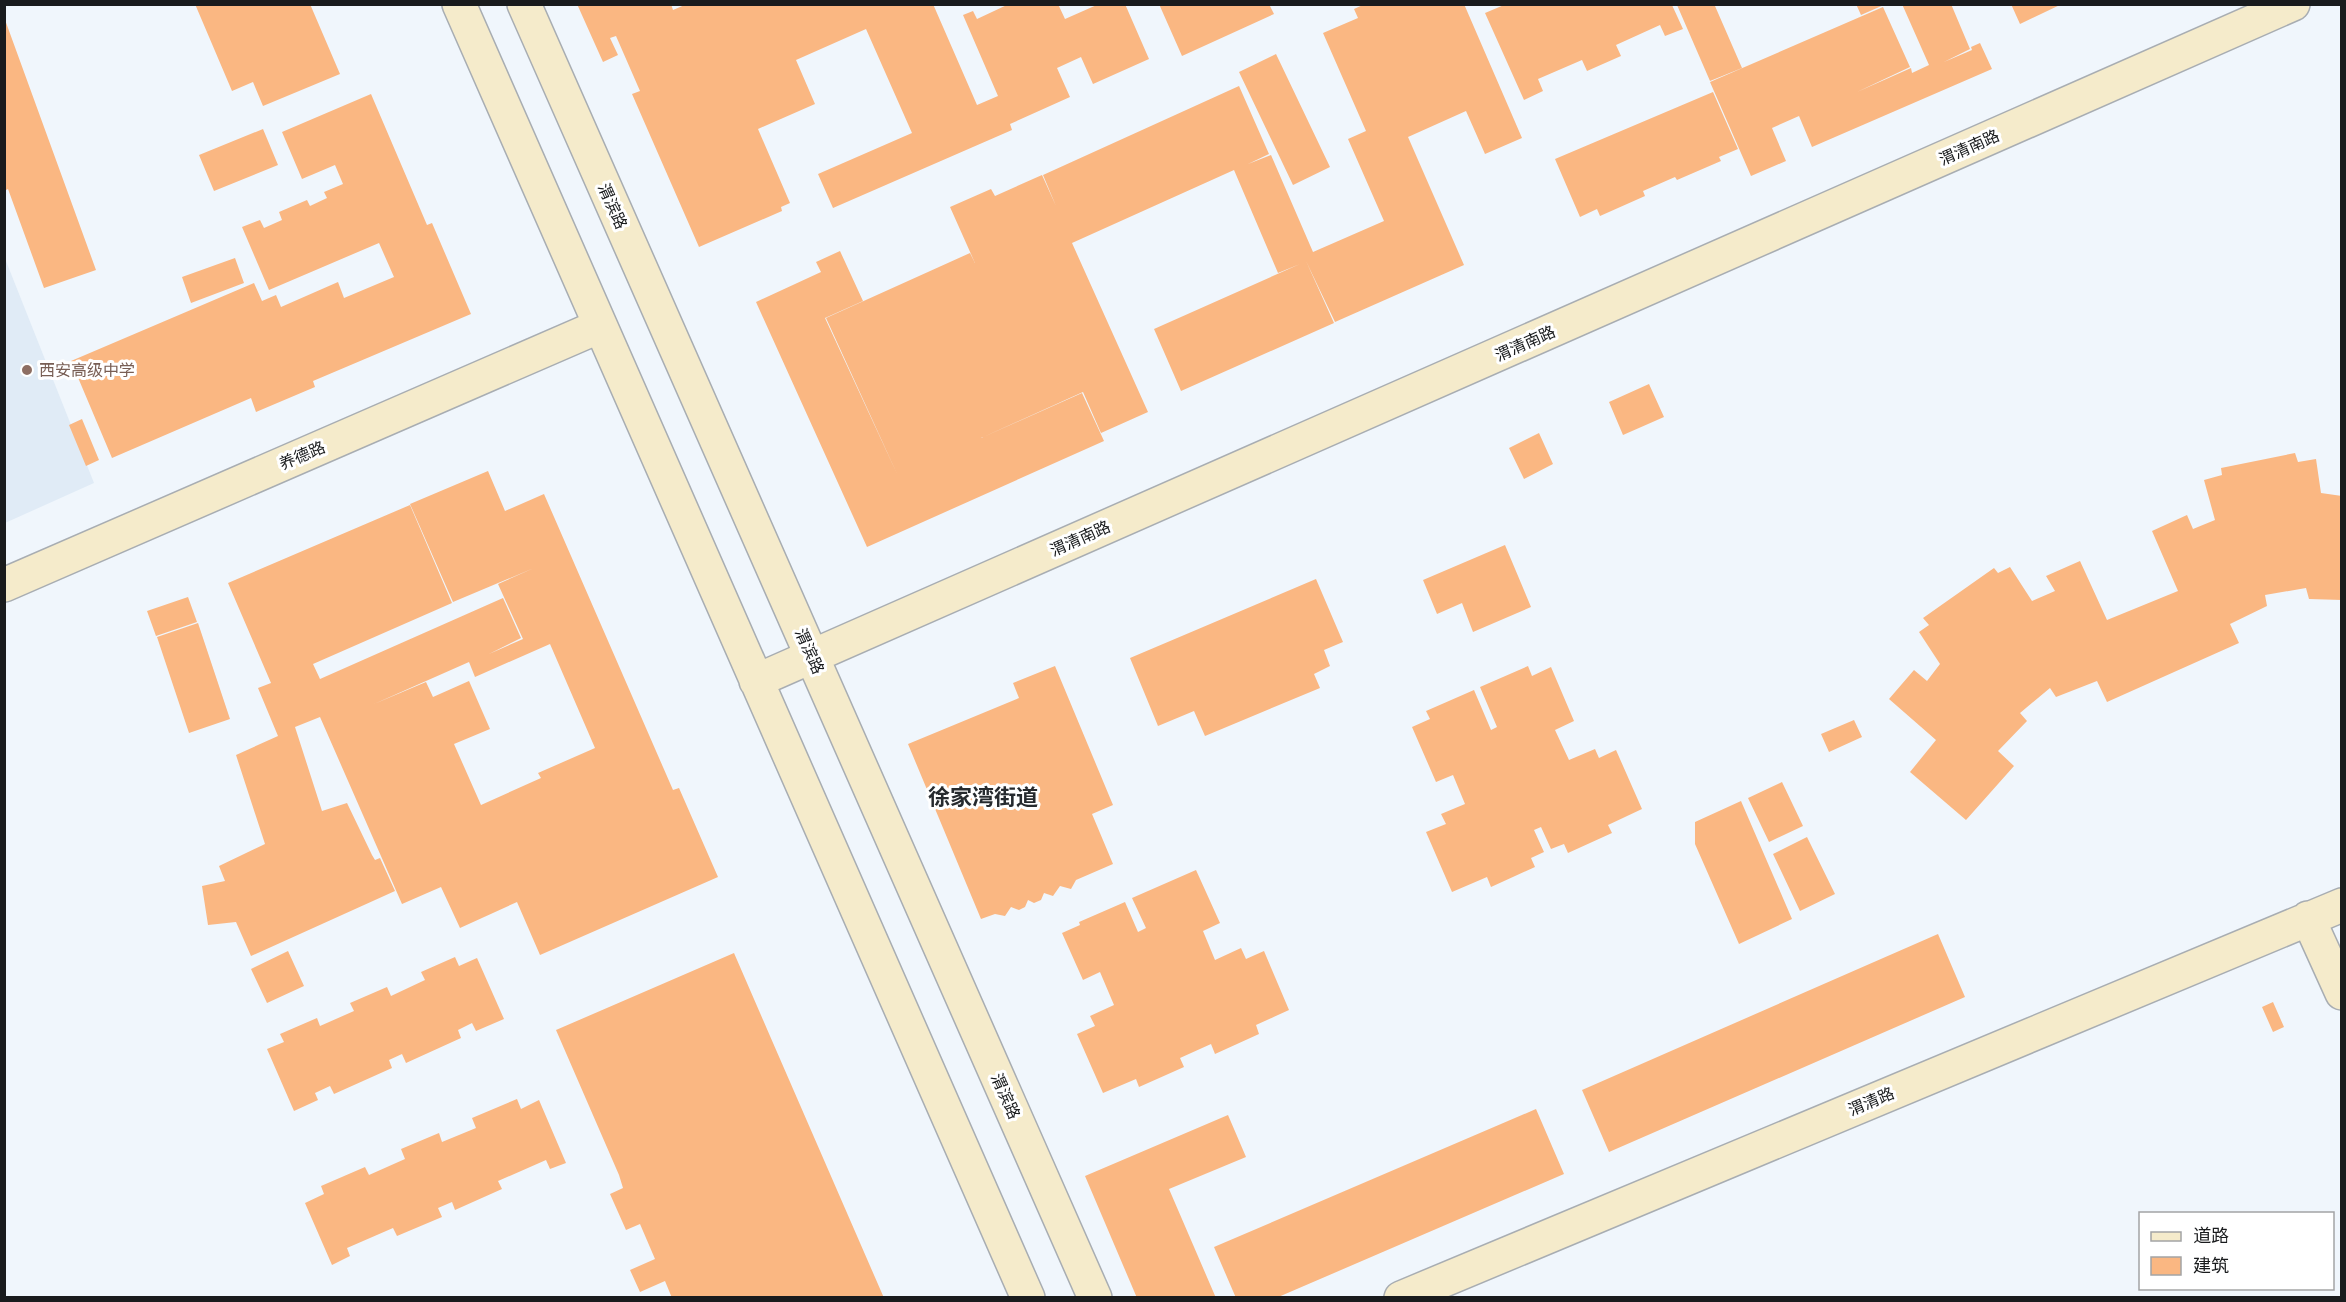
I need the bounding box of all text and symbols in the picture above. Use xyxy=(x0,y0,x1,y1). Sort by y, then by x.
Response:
street label: 渭清南路 xyxy=(1936,126,2002,168)
street label: 渭滨路 xyxy=(595,180,631,232)
street label: 渭清南路 xyxy=(1492,322,1558,364)
place label: 西安高级中学 xyxy=(39,361,135,379)
marker: 西安高级中学 xyxy=(20,363,34,377)
street label: 养德路 xyxy=(276,437,328,473)
street label: 渭清南路 xyxy=(1047,517,1113,559)
street label: 渭滨路 xyxy=(792,625,828,677)
district label: 徐家湾街道 xyxy=(928,784,1038,809)
street label: 渭滨路 xyxy=(988,1070,1024,1122)
street label: 渭清路 xyxy=(1845,1083,1897,1119)
legend xyxy=(2139,1212,2334,1290)
text: 道路 xyxy=(2193,1225,2229,1245)
text: 建筑 xyxy=(2193,1255,2229,1275)

